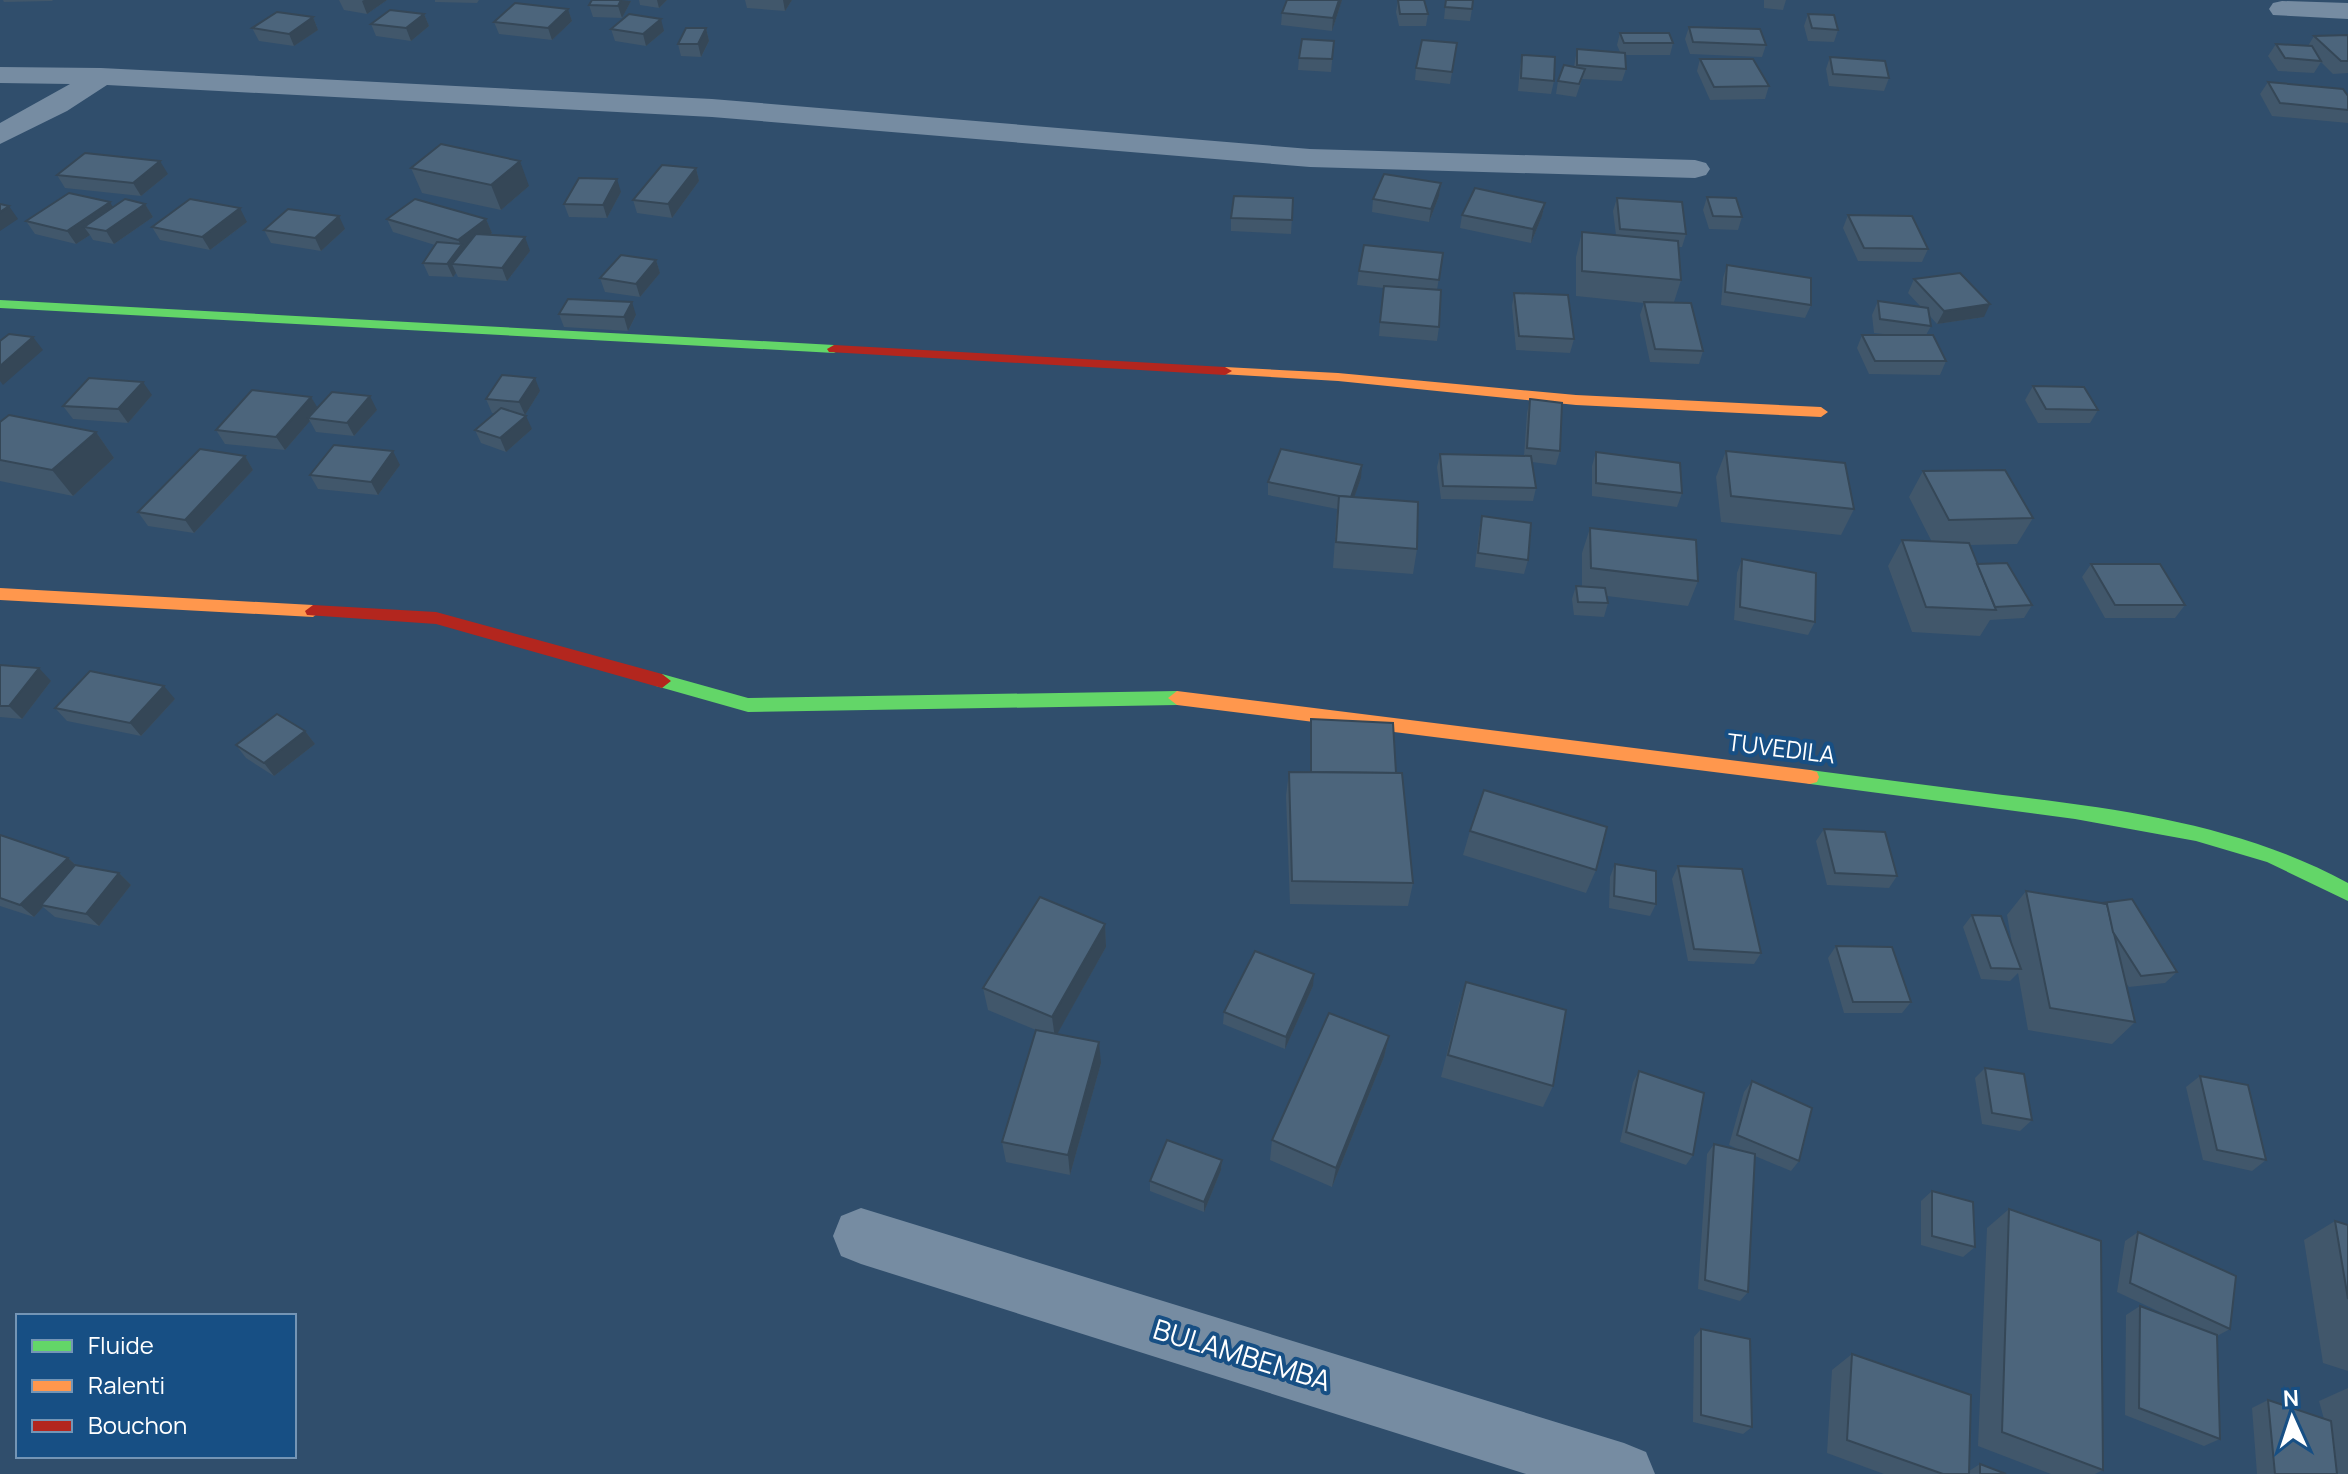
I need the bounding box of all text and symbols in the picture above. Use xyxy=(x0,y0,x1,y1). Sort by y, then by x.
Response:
street label: TUVEDILA xyxy=(1725,725,1837,771)
street label: BULAMBEMBA xyxy=(1149,1309,1336,1399)
legend xyxy=(16,1314,296,1458)
text: Fluide xyxy=(88,1328,154,1361)
text: Ralenti xyxy=(88,1368,165,1401)
north arrow xyxy=(2252,1378,2332,1458)
text: N xyxy=(2282,1383,2300,1413)
text: Bouchon xyxy=(88,1408,187,1441)

